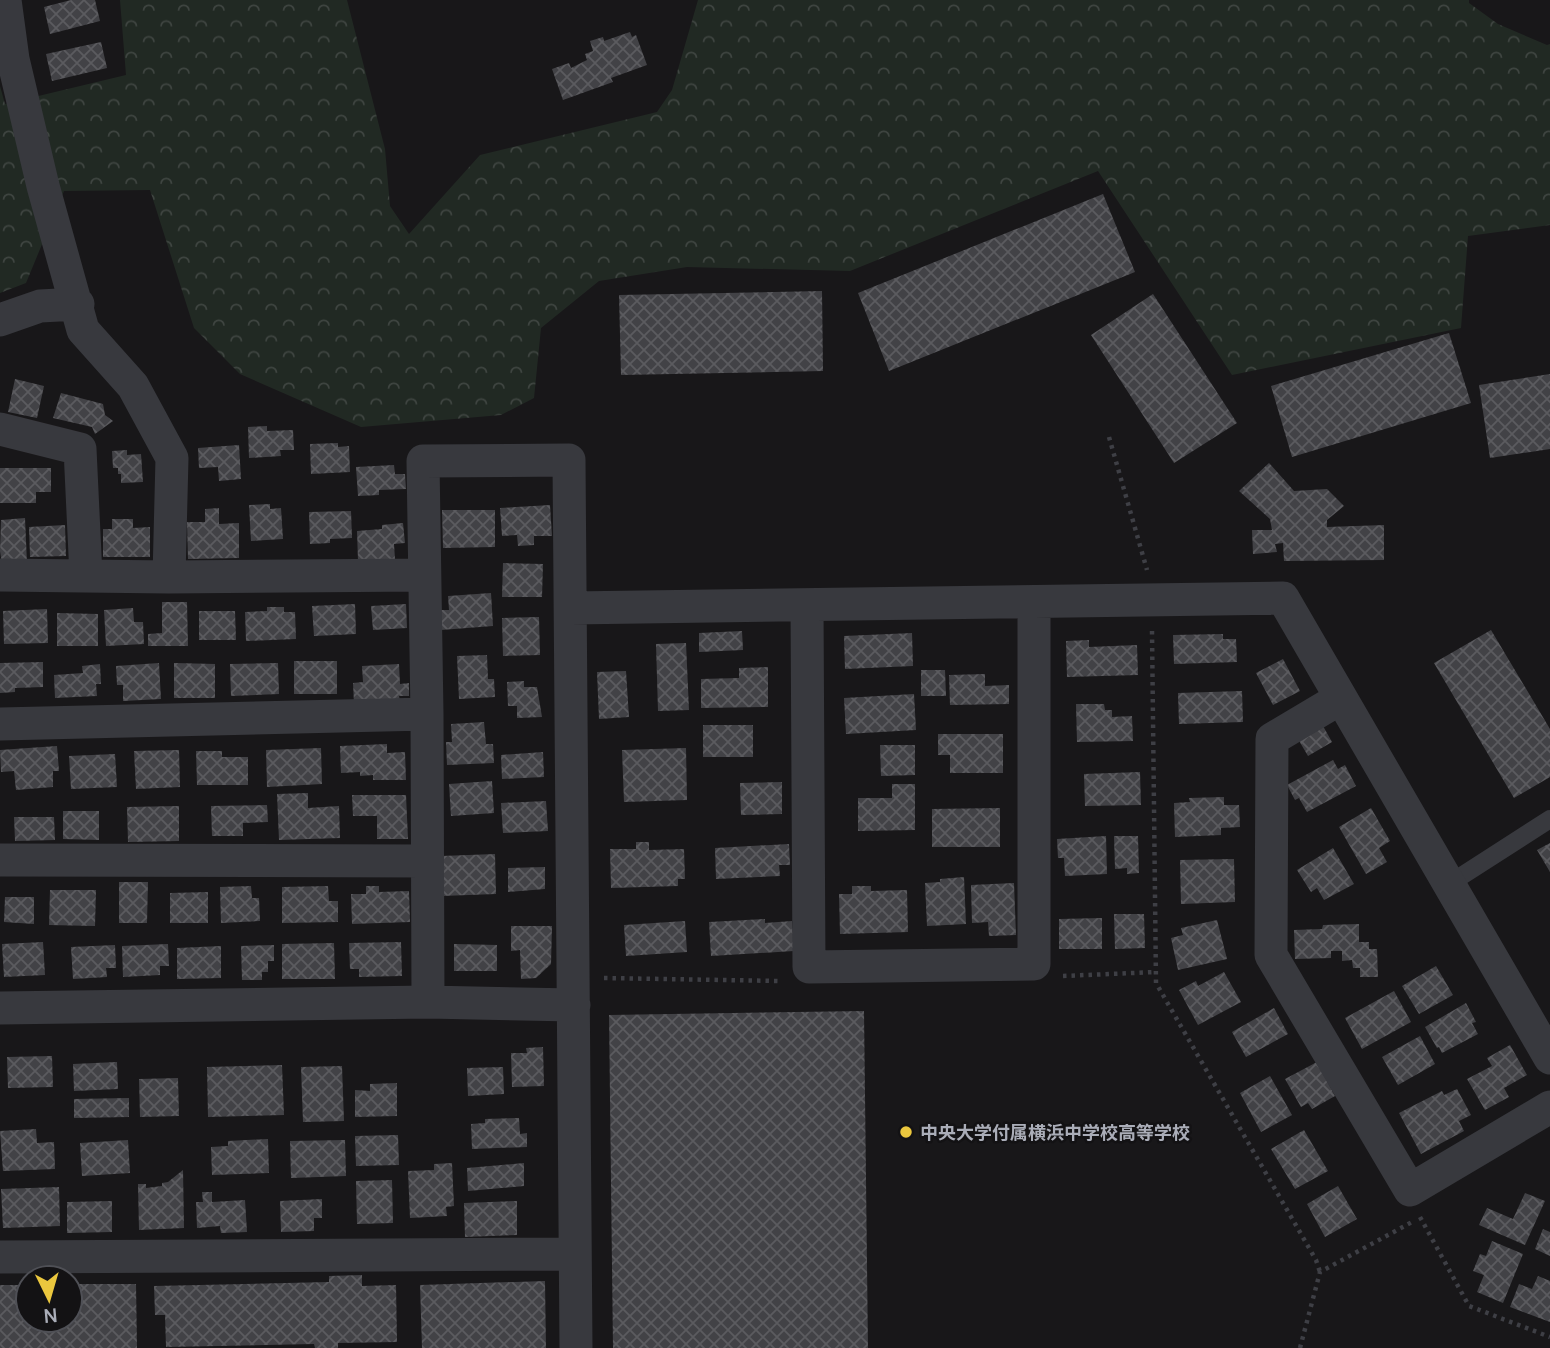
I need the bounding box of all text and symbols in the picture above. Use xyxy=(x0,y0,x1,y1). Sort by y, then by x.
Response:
place label: 中央大学付属横浜中学校高等学校 xyxy=(920,1120,1190,1144)
marker: 中央大学付属横浜中学校高等学校 xyxy=(898,1124,914,1140)
north arrow xyxy=(14,1264,84,1334)
text: N xyxy=(43,1302,58,1329)

